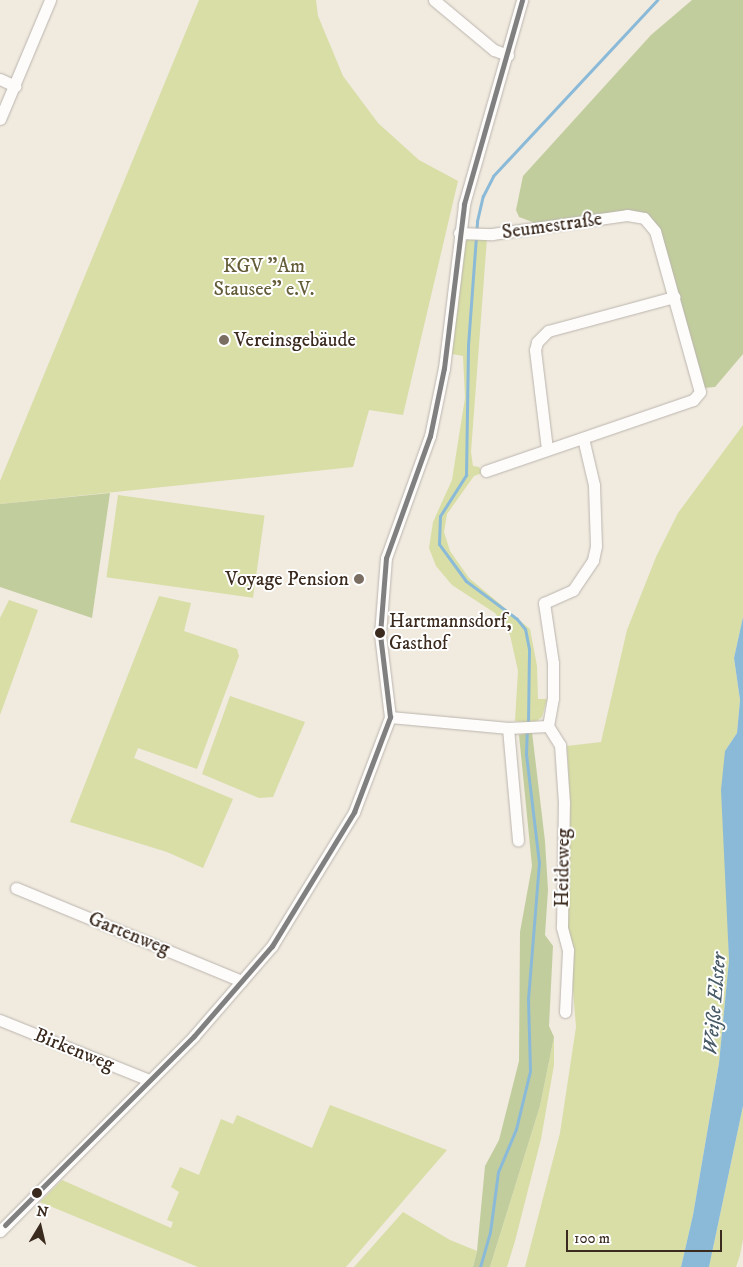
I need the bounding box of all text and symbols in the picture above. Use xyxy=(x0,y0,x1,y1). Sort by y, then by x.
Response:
street label: Seumestraße xyxy=(500,207,604,245)
park label: KGV "Am Stausee" e.V. xyxy=(214,255,314,302)
place label: Vereinsgebäude xyxy=(234,328,356,352)
marker: Vereinsgebäude xyxy=(218,334,230,346)
place label: Voyage Pension xyxy=(225,567,349,591)
marker: Voyage Pension xyxy=(353,573,365,585)
place label: Hartmannsdorf, Gasthof xyxy=(389,611,512,655)
marker: Hartmannsdorf, Gasthof xyxy=(375,628,385,638)
street label: Heideweg xyxy=(550,828,576,908)
street label: Gartenweg xyxy=(85,907,173,961)
water label: Weiße Elster xyxy=(698,952,732,1056)
street label: Birkenweg xyxy=(30,1023,118,1077)
unlabelled marker xyxy=(32,1188,42,1198)
north arrow xyxy=(15,1202,65,1252)
text: N xyxy=(35,1202,49,1222)
scale bar xyxy=(568,1220,724,1252)
text: 100 m xyxy=(574,1229,610,1248)

